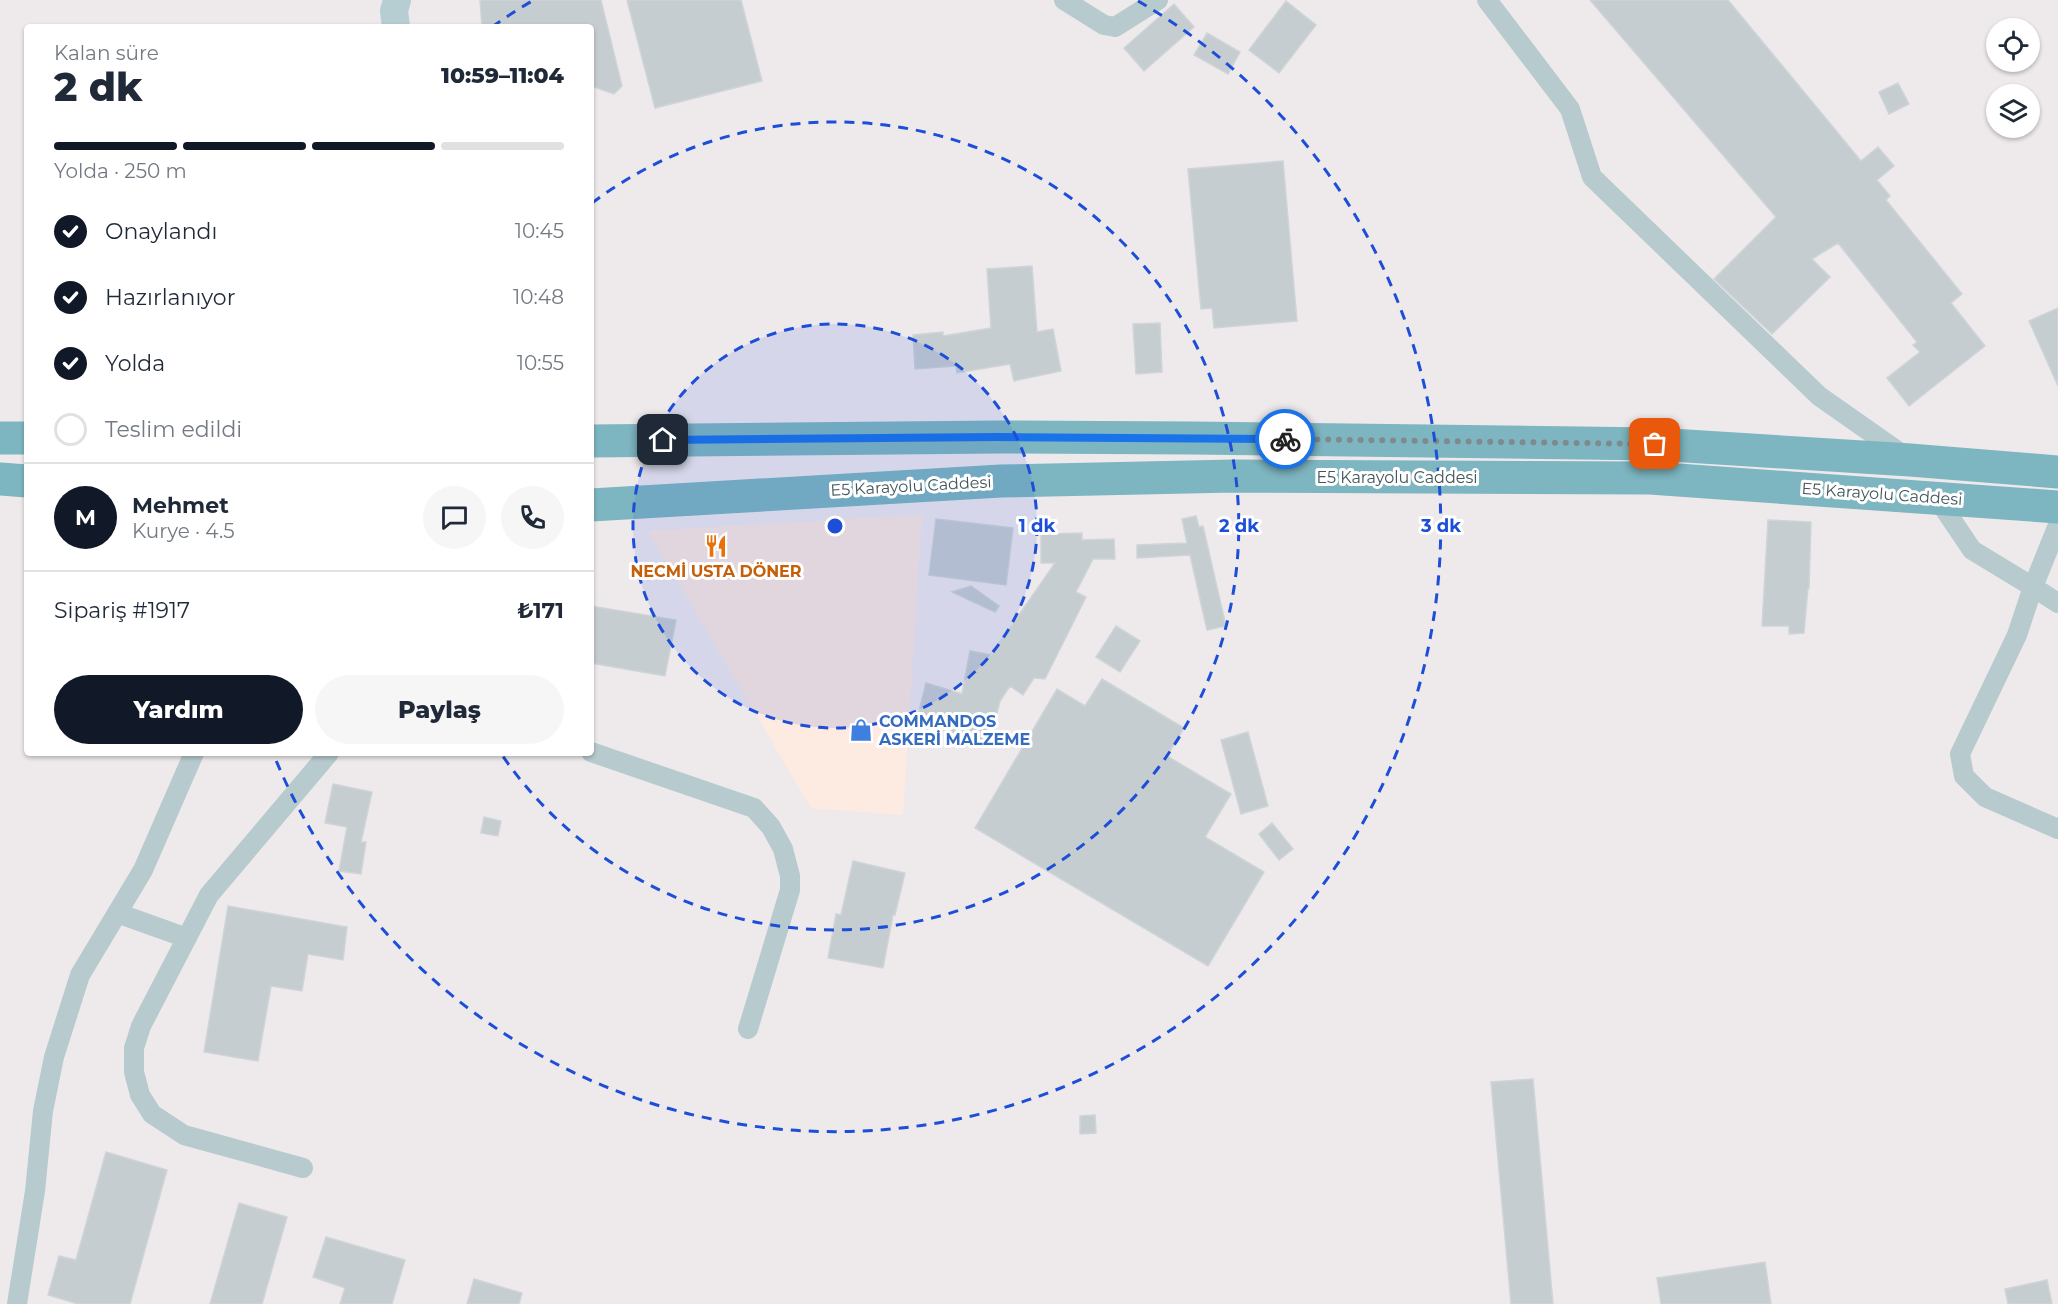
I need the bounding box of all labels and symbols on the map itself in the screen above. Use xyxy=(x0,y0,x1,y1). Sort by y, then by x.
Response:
courier xyxy=(1255,409,1315,469)
pin xyxy=(637,414,688,465)
pin xyxy=(1629,418,1680,469)
street label: E5 Karayolu Caddesi xyxy=(1316,468,1478,487)
street label: E5 Karayolu Caddesi xyxy=(830,472,992,500)
street label: E5 Karayolu Caddesi xyxy=(1801,479,1963,509)
text: 1 dk xyxy=(1019,515,1055,537)
text: 2 dk xyxy=(1219,515,1259,537)
text: 3 dk xyxy=(1420,515,1461,537)
centre of rings xyxy=(825,516,845,536)
restaurant icon: NECMİ USTA DÖNER xyxy=(703,533,729,559)
place label: NECMİ USTA DÖNER xyxy=(630,562,802,581)
place label: COMMANDOS ASKERİ MALZEME xyxy=(878,712,1030,749)
shop icon: COMMANDOS ASKERİ MALZEME xyxy=(848,717,874,743)

